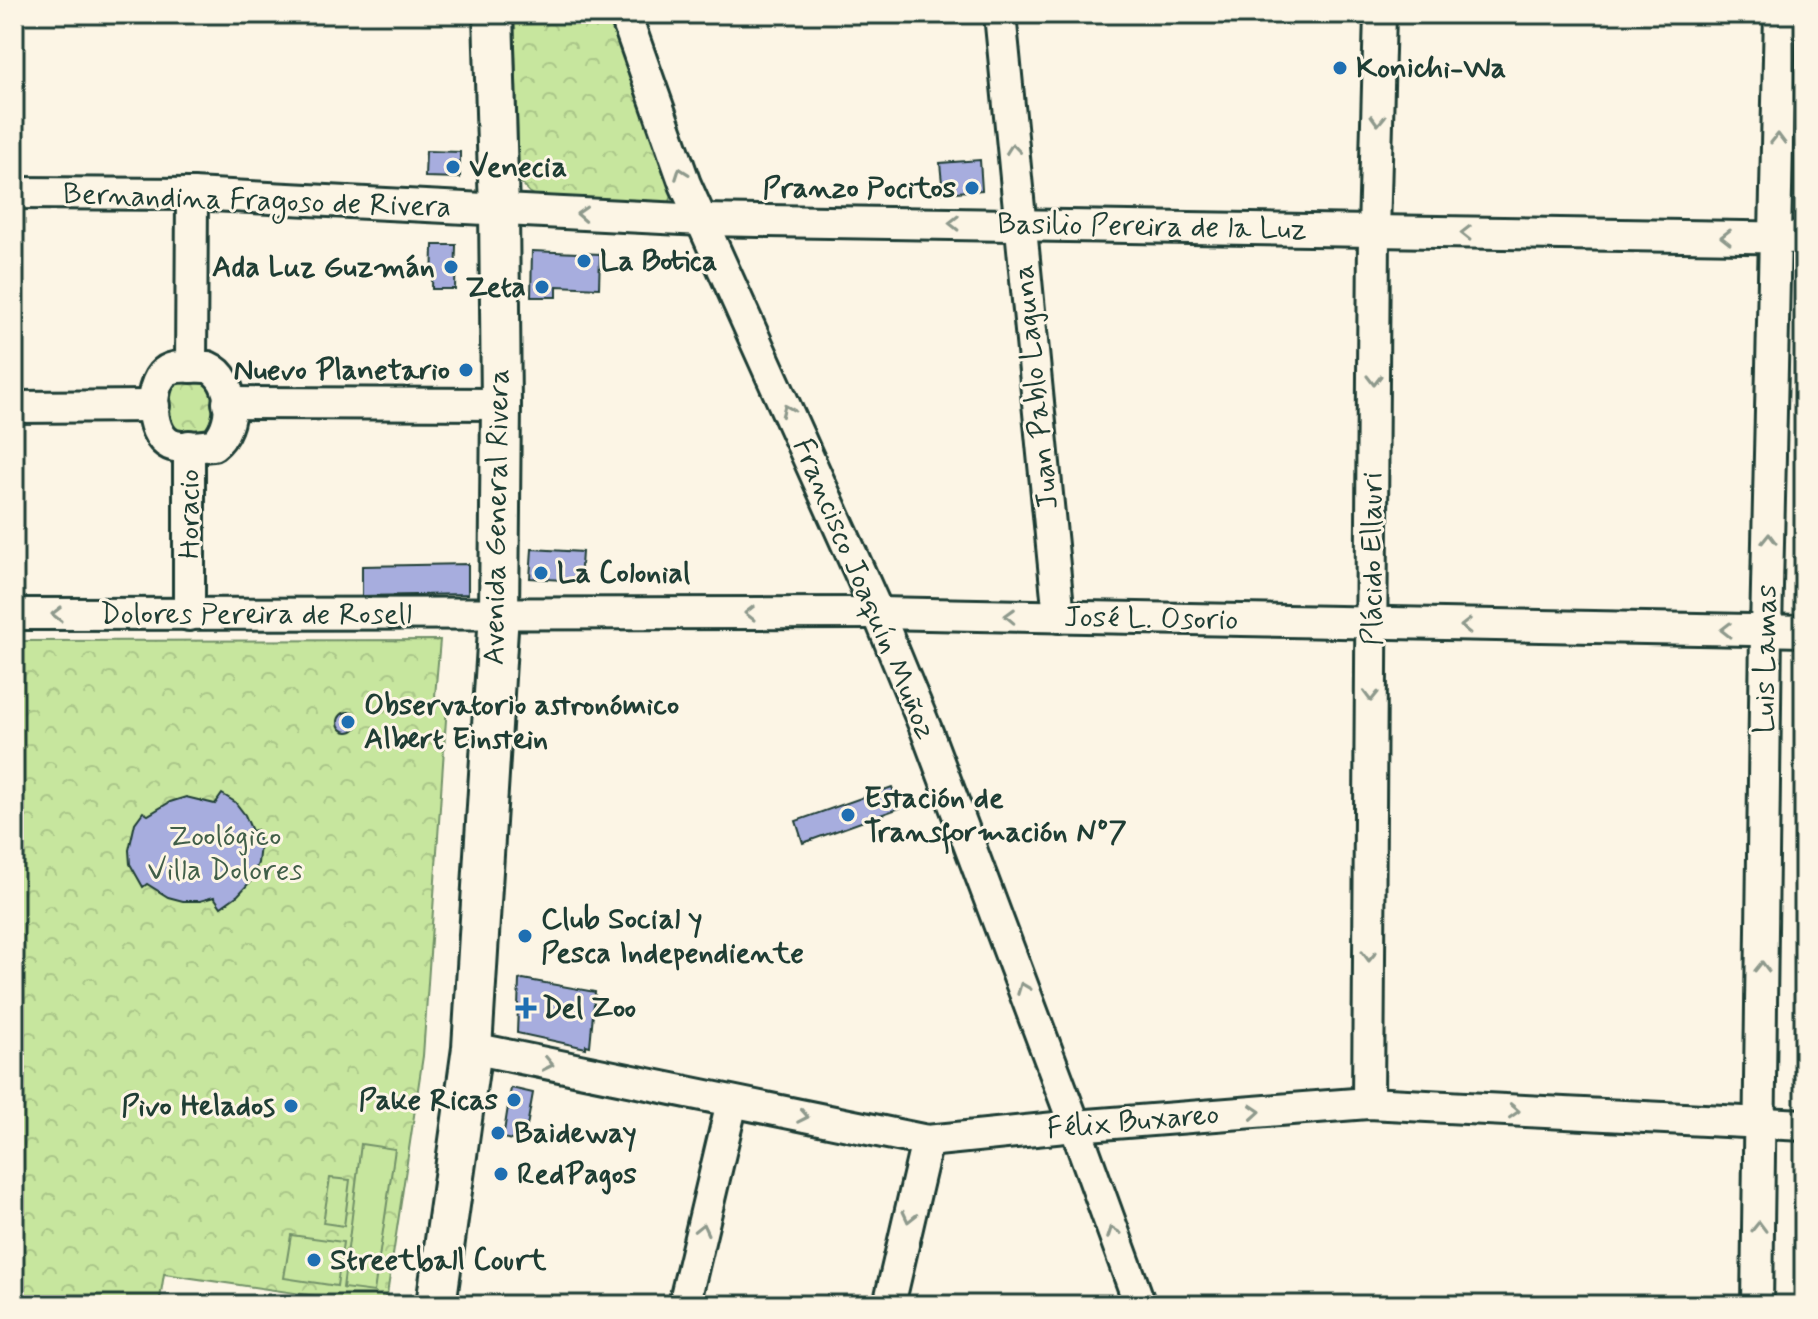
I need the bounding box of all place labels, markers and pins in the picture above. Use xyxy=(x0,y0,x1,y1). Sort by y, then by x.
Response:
place label: Konichi-Wa xyxy=(1356,49,1506,88)
marker: Konichi-Wa xyxy=(1331,59,1349,77)
place label: Venecia xyxy=(469,148,567,187)
marker: Venecia xyxy=(444,158,462,176)
place label: Pranzo Pocitos xyxy=(762,169,957,208)
marker: Pranzo Pocitos xyxy=(963,179,981,197)
place label: La Botica xyxy=(600,242,717,281)
place label: Ada Luz Guzmán xyxy=(212,248,435,287)
marker: La Botica xyxy=(575,252,593,270)
marker: Ada Luz Guzmán xyxy=(442,258,460,276)
place label: Zeta xyxy=(465,268,526,307)
marker: Zeta xyxy=(533,278,551,296)
place label: Nuevo Planetario xyxy=(233,351,450,390)
marker: Nuevo Planetario xyxy=(457,361,475,379)
place label: La Colonial xyxy=(557,554,690,593)
marker: La Colonial xyxy=(532,564,550,582)
place label: Observatorio astronómico Albert Einstein xyxy=(364,686,679,759)
marker: Observatorio astronómico Albert Einstein xyxy=(339,713,357,731)
place label: Estación de Transformación Nº7 xyxy=(864,779,1127,855)
marker: Estación de Transformación Nº7 xyxy=(839,806,857,824)
place label: Club Social y Pesca Independiente xyxy=(541,900,804,973)
marker: Club Social y Pesca Independiente xyxy=(516,927,534,945)
place label: Del Zoo xyxy=(542,989,636,1028)
marker: Del Zoo xyxy=(517,999,535,1017)
place label: Pake Ricas xyxy=(359,1081,499,1120)
place label: Pivo Helados xyxy=(121,1087,275,1126)
marker: Pake Ricas xyxy=(505,1091,523,1109)
marker: Pivo Helados xyxy=(282,1097,300,1115)
place label: Baideway xyxy=(514,1114,637,1153)
marker: Baideway xyxy=(489,1124,507,1142)
place label: RedPagos xyxy=(517,1155,637,1195)
marker: RedPagos xyxy=(492,1165,510,1183)
place label: Streetball Court xyxy=(330,1241,547,1280)
marker: Streetball Court xyxy=(305,1251,323,1269)

